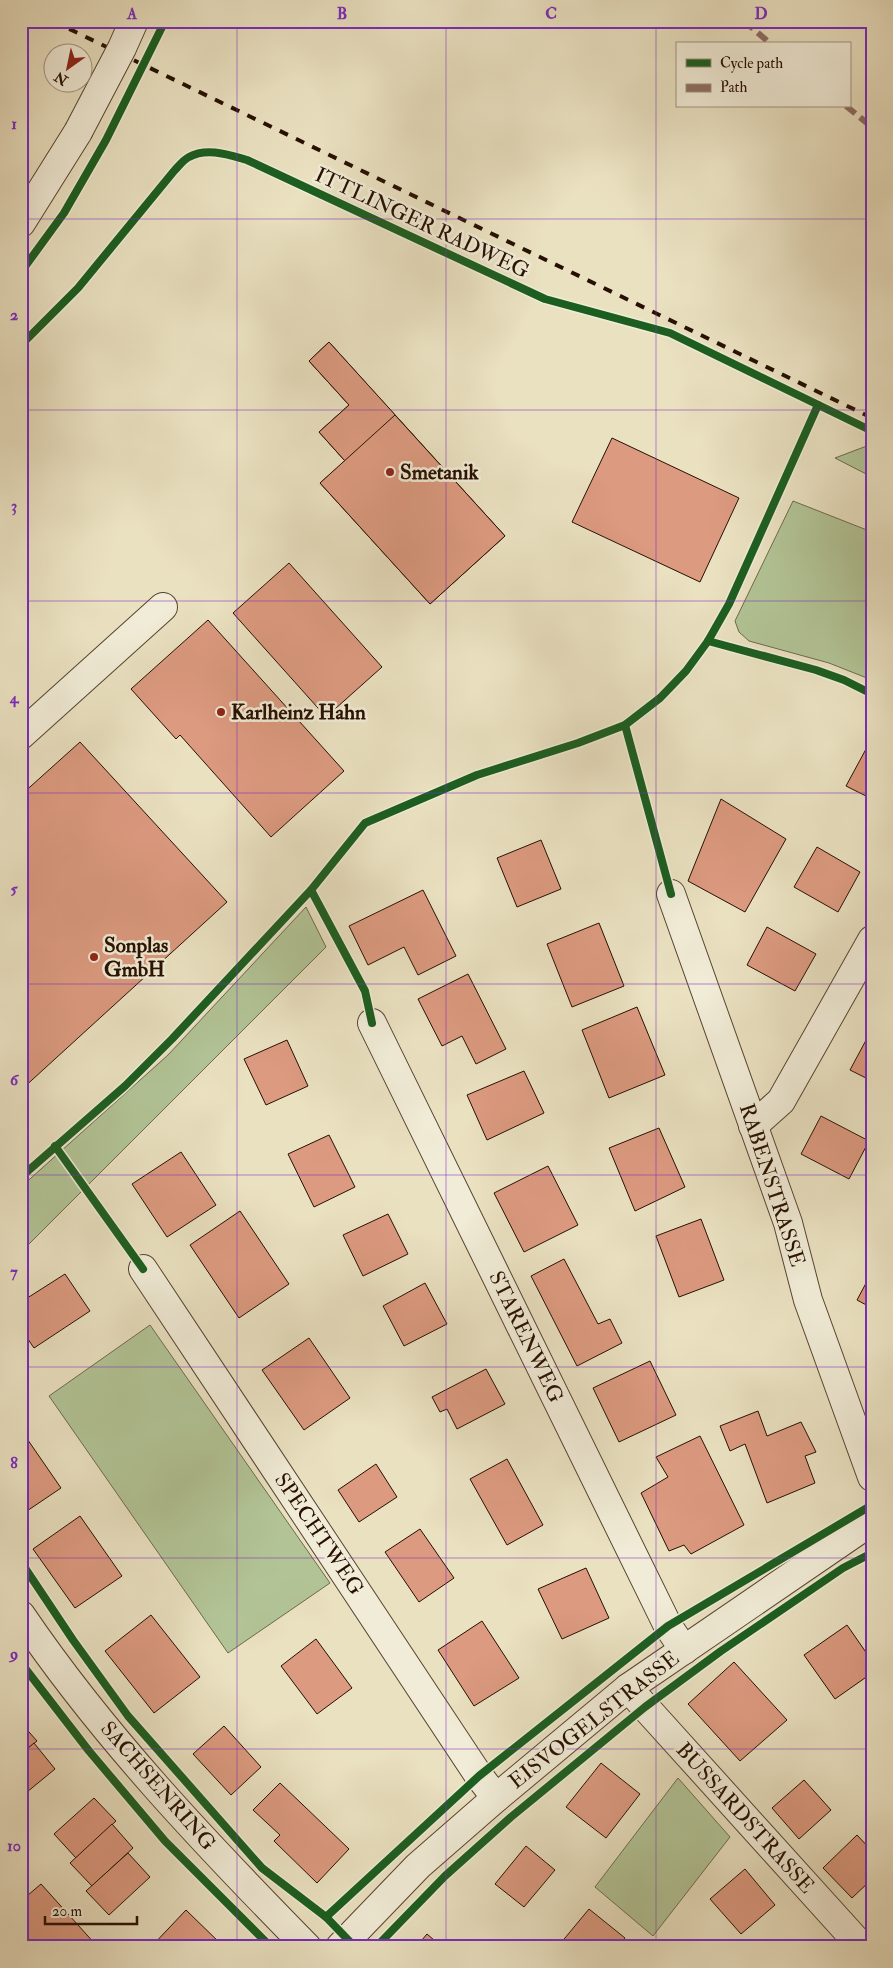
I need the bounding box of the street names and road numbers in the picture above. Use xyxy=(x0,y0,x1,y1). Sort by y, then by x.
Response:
street label: ITTLINGER RADWEG xyxy=(310,161,534,285)
street label: RABENSTRASSE xyxy=(733,1100,811,1270)
street label: STARENWEG xyxy=(483,1267,569,1407)
street label: SPECHTWEG xyxy=(268,1468,370,1600)
street label: EISVOGELSTRASSE xyxy=(503,1645,685,1795)
street label: SACHSENRING xyxy=(94,1716,222,1856)
street label: BUSSARDSTRASSE xyxy=(670,1737,820,1899)

